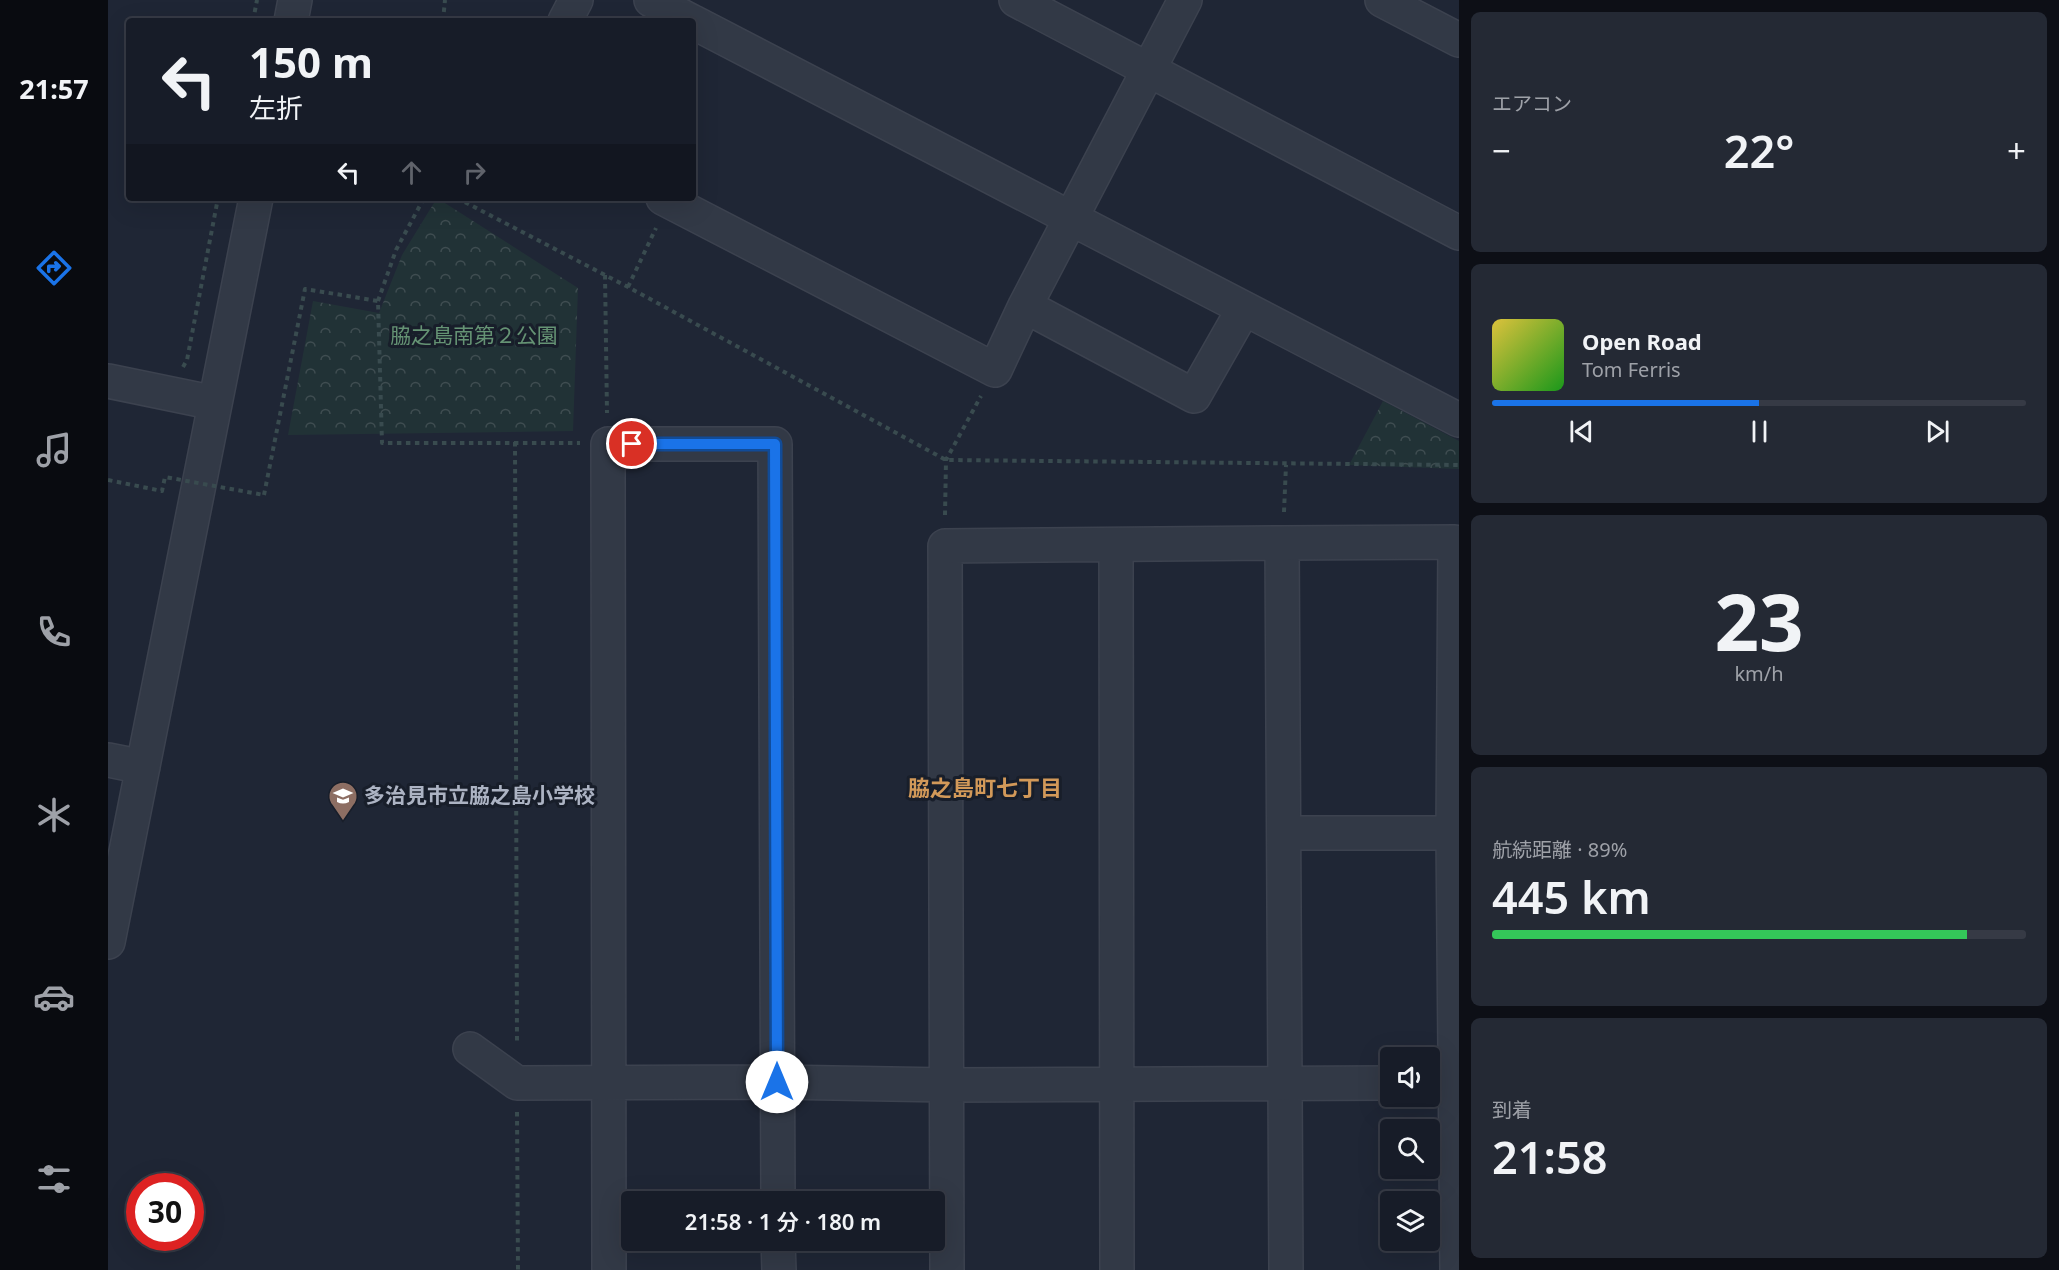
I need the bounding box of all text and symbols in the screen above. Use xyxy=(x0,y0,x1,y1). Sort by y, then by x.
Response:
text: 150 m xyxy=(249,33,373,90)
icon: left xyxy=(150,42,228,120)
text: 21:57 xyxy=(19,70,89,107)
text: 左折 xyxy=(249,89,303,126)
text: エアコン xyxy=(1492,90,1572,117)
text: 22° xyxy=(1724,120,1794,181)
text: − xyxy=(1492,128,1511,173)
text: + xyxy=(2007,128,2026,173)
icon: left xyxy=(332,156,365,189)
icon: ahead xyxy=(395,156,428,189)
icon: right xyxy=(458,156,491,189)
icon: directions xyxy=(33,247,75,289)
park label: 脇之島南第２公園 xyxy=(390,321,558,349)
text: Open Road xyxy=(1582,326,1702,356)
text: Tom Ferris xyxy=(1582,356,1681,383)
icon: previous xyxy=(1565,415,1598,448)
icon: pause xyxy=(1743,415,1776,448)
icon: next xyxy=(1921,415,1954,448)
pin xyxy=(606,418,657,469)
icon: arrive xyxy=(615,427,648,460)
icon: music xyxy=(33,429,75,471)
text: 23 xyxy=(1714,568,1804,674)
icon: phone xyxy=(33,611,75,653)
text: km/h xyxy=(1734,660,1784,687)
district label: 脇之島町七丁目 xyxy=(908,772,1062,802)
school or university icon: 多治見市立脇之島小学校 xyxy=(327,780,359,822)
place label: 多治見市立脇之島小学校 xyxy=(364,781,595,809)
icon: climate xyxy=(33,794,75,836)
text: 航続距離 · 89% xyxy=(1492,836,1627,863)
text: 445 km xyxy=(1492,866,1651,927)
icon: car xyxy=(33,976,75,1018)
map controls xyxy=(1380,1047,1440,1251)
button: sound xyxy=(1380,1047,1440,1107)
position arrow xyxy=(745,1050,809,1114)
text: 到着 xyxy=(1492,1096,1532,1123)
button: search xyxy=(1380,1119,1440,1179)
text: 21:58 xyxy=(1492,1126,1607,1187)
icon: filters xyxy=(33,1158,75,1200)
speed limit sign: 30 xyxy=(126,1173,204,1251)
button: layers xyxy=(1380,1191,1440,1251)
text: 21:58 · 1 分 · 180 m xyxy=(685,1206,881,1236)

